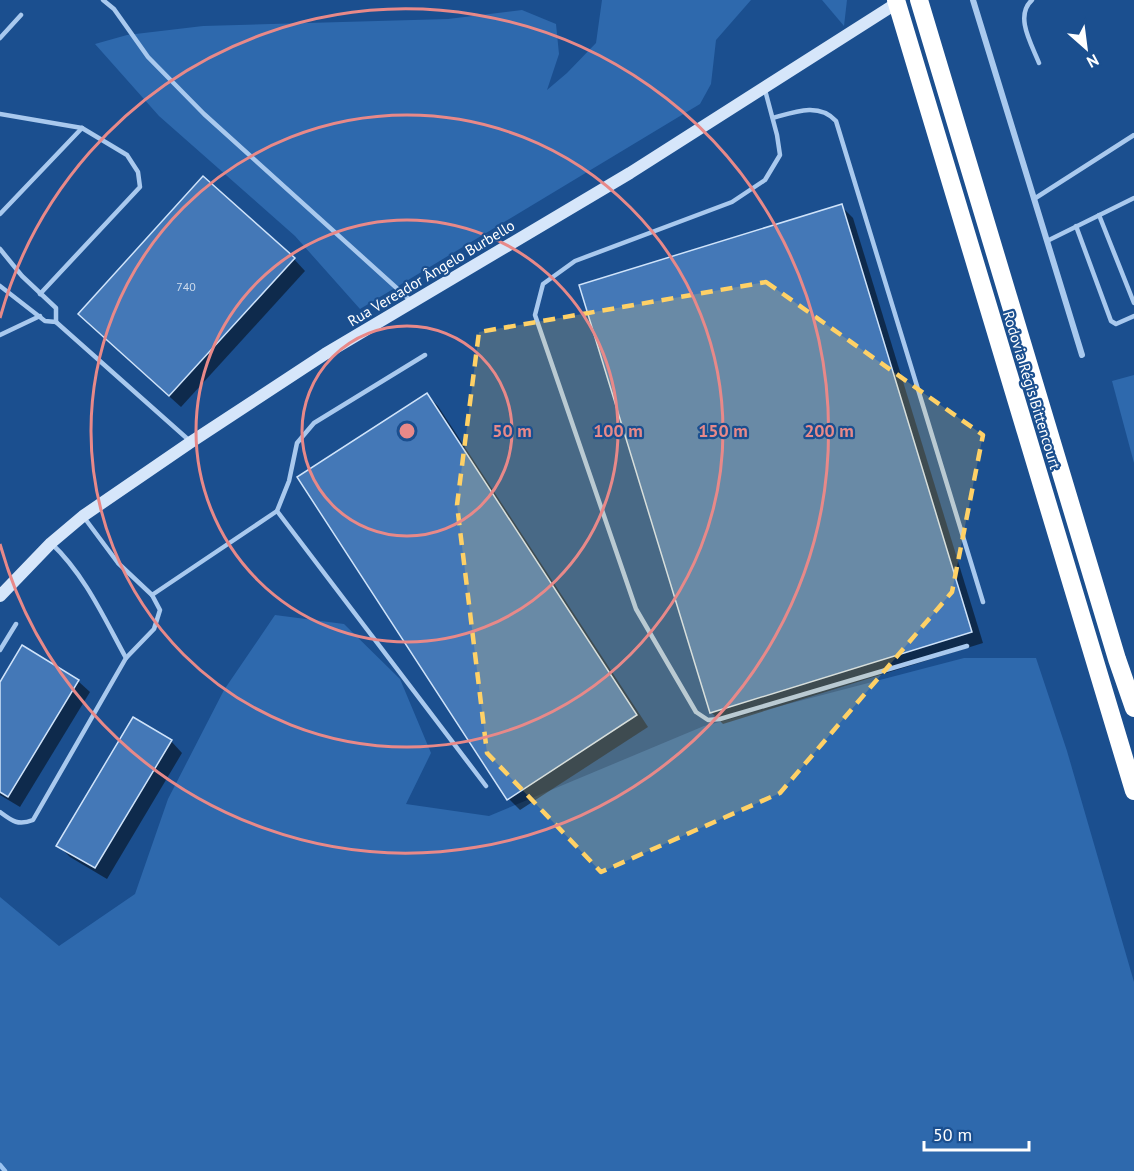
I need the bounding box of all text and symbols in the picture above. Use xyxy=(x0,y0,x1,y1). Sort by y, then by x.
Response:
north arrow xyxy=(1056,18,1116,78)
text: N xyxy=(1084,50,1102,73)
street label: Rua Vereador Ângelo Burbello xyxy=(344,216,518,330)
house number: 740 xyxy=(176,279,196,294)
street label: Rodovia Régis Bittencourt xyxy=(999,308,1065,472)
text: 50 m xyxy=(492,419,532,442)
text: 100 m xyxy=(593,419,643,442)
text: 150 m xyxy=(698,419,748,442)
text: 200 m xyxy=(804,419,854,442)
centre of rings xyxy=(397,421,417,441)
scale bar xyxy=(924,1114,1029,1152)
text: 50 m xyxy=(933,1123,972,1146)

